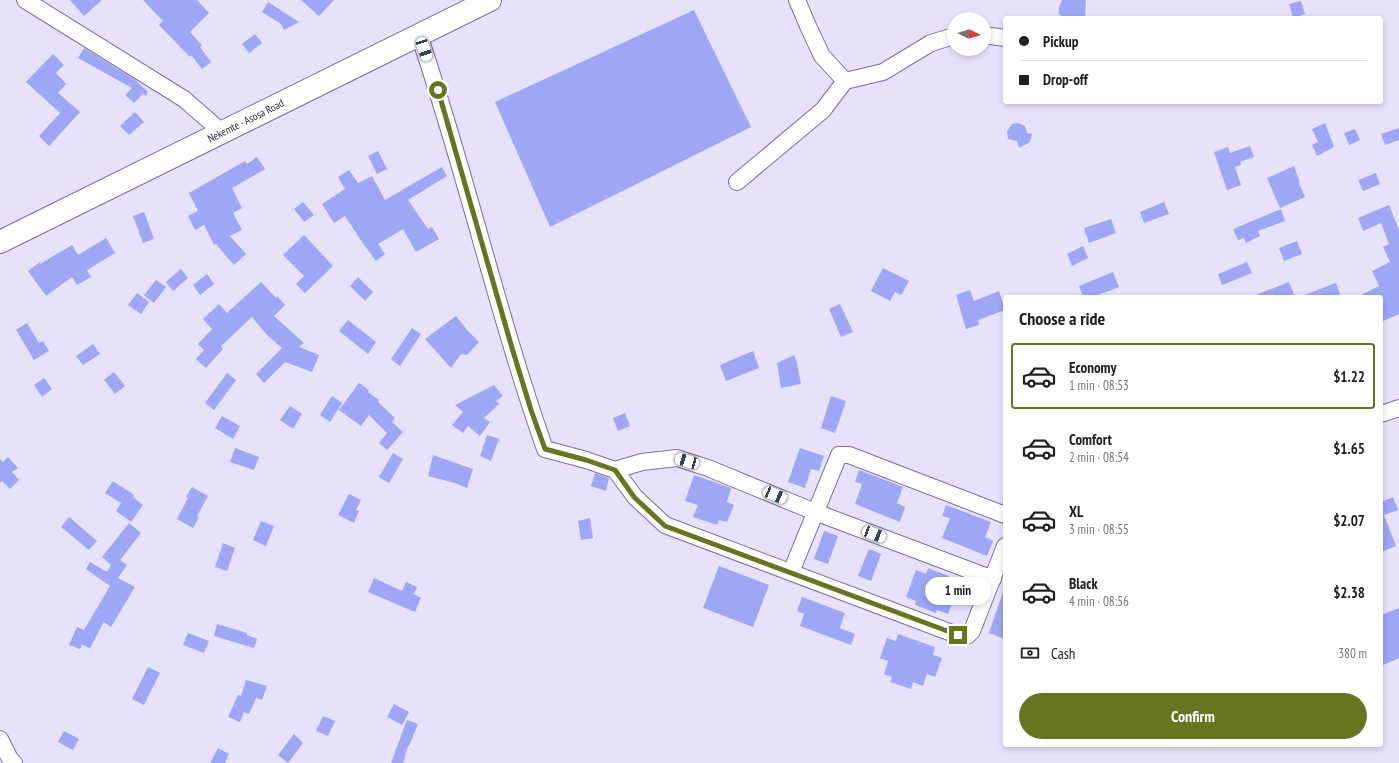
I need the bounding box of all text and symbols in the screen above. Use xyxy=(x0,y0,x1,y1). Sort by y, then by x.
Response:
north arrow xyxy=(947,12,991,56)
map controls xyxy=(947,12,991,56)
text: Pickup xyxy=(1043,32,1078,51)
car xyxy=(414,36,434,62)
text: Drop-off xyxy=(1043,70,1088,89)
route start xyxy=(429,81,447,99)
street label: Nekemte - Asosa Road xyxy=(205,96,286,145)
text: Choose a ride xyxy=(1019,307,1105,330)
icon: car xyxy=(1021,358,1057,394)
text: Economy xyxy=(1069,358,1117,377)
text: $1.22 xyxy=(1333,367,1365,386)
text: 1 min · 08:53 xyxy=(1069,377,1129,394)
icon: car xyxy=(1021,430,1057,466)
text: Comfort xyxy=(1069,430,1112,449)
text: $1.65 xyxy=(1333,439,1365,458)
text: 2 min · 08:54 xyxy=(1069,449,1129,466)
car xyxy=(674,452,700,470)
car xyxy=(762,485,788,505)
icon: car xyxy=(1021,502,1057,538)
text: XL xyxy=(1069,502,1083,521)
text: $2.07 xyxy=(1333,511,1365,530)
text: 3 min · 08:55 xyxy=(1069,521,1129,538)
car xyxy=(861,524,887,544)
icon: car xyxy=(1021,574,1057,610)
text: Black xyxy=(1069,574,1098,593)
callout: 1 min xyxy=(925,577,991,605)
text: 1 min xyxy=(945,582,971,599)
text: $2.38 xyxy=(1333,583,1365,602)
text: 4 min · 08:56 xyxy=(1069,593,1129,610)
route end xyxy=(949,626,967,644)
icon: cash xyxy=(1019,642,1041,664)
text: Cash xyxy=(1051,644,1075,663)
text: 380 m xyxy=(1338,645,1367,662)
button: Confirm xyxy=(1019,693,1367,739)

